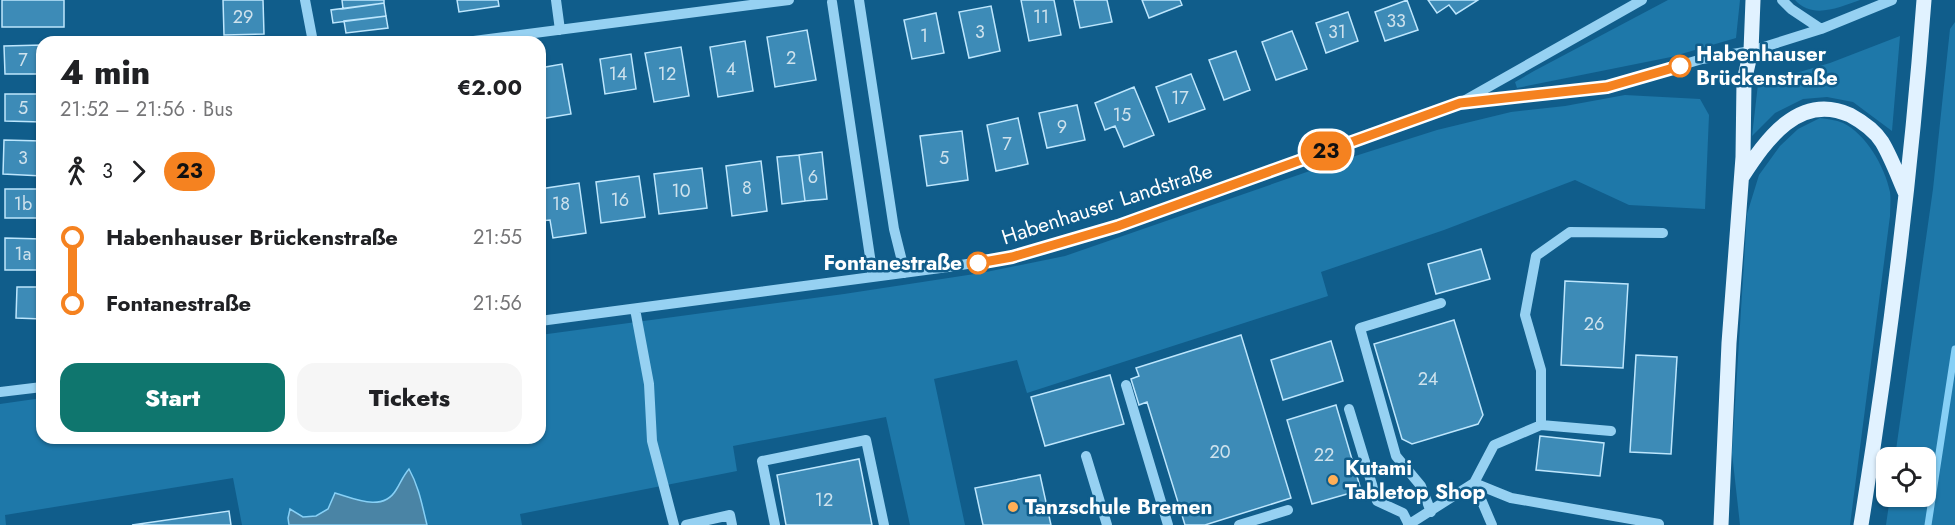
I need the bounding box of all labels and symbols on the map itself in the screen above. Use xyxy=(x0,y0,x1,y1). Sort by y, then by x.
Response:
house number: 29 xyxy=(233,4,253,30)
house number: 11 xyxy=(1033,4,1049,30)
house number: 33 xyxy=(1386,8,1406,34)
house number: 3 xyxy=(975,19,985,45)
house number: 31 xyxy=(1328,19,1346,45)
house number: 1 xyxy=(920,23,928,49)
place label: Habenhauser Brückenstraße xyxy=(1696,39,1838,93)
house number: 2 xyxy=(786,45,796,71)
house number: 7 xyxy=(18,47,28,73)
marker: Habenhauser Brückenstraße xyxy=(1669,55,1691,77)
house number: 4 xyxy=(726,56,736,82)
house number: 14 xyxy=(609,61,627,87)
house number: 12 xyxy=(658,61,676,87)
house number: 17 xyxy=(1171,85,1189,111)
house number: 5 xyxy=(18,95,28,121)
house number: 15 xyxy=(1113,102,1131,128)
house number: 9 xyxy=(1057,114,1067,140)
house number: 7 xyxy=(1002,131,1012,157)
line badge: 23 xyxy=(1299,132,1353,170)
house number: 3 xyxy=(18,145,28,171)
house number: 5 xyxy=(939,145,949,171)
street label: Habenhauser Landstraße xyxy=(998,156,1216,252)
house number: 6 xyxy=(808,164,818,190)
house number: 8 xyxy=(742,175,752,201)
house number: 10 xyxy=(672,178,691,204)
house number: 16 xyxy=(611,187,629,213)
house number: 1b xyxy=(14,191,32,217)
house number: 18 xyxy=(552,191,570,217)
house number: 1a xyxy=(15,241,31,267)
place label: Fontanestraße xyxy=(824,248,962,278)
marker: Fontanestraße xyxy=(967,252,989,274)
house number: 26 xyxy=(1584,311,1604,337)
house number: 24 xyxy=(1418,366,1438,392)
house number: 20 xyxy=(1209,439,1231,465)
house number: 22 xyxy=(1314,442,1334,468)
place label: Kutami Tabletop Shop xyxy=(1345,453,1485,507)
marker: Kutami Tabletop Shop xyxy=(1326,473,1340,487)
house number: 12 xyxy=(815,487,833,513)
place label: Tanzschule Bremen xyxy=(1025,492,1213,522)
marker: Tanzschule Bremen xyxy=(1006,500,1020,514)

